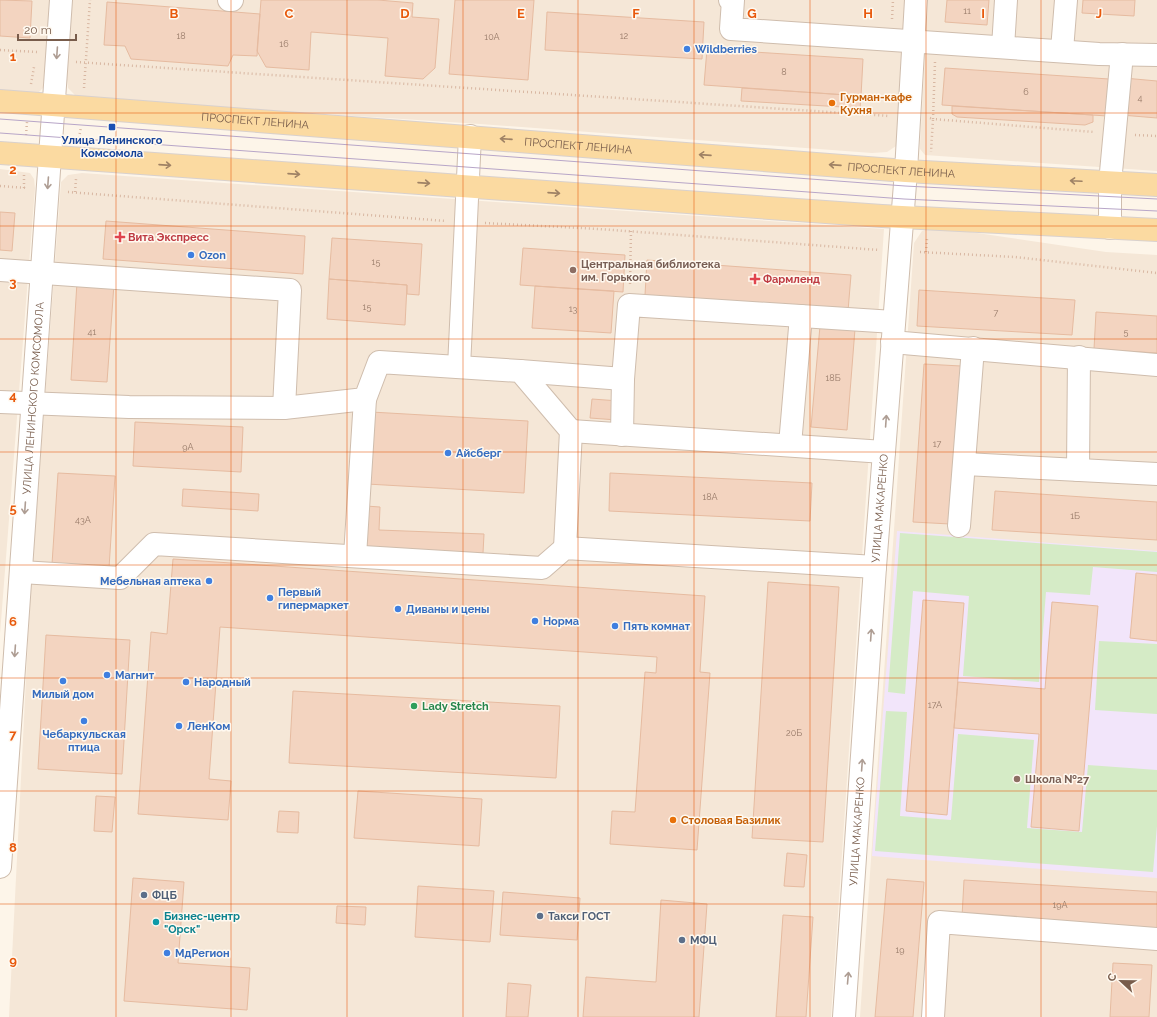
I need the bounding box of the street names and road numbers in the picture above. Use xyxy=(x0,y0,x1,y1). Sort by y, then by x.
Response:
street label: ПРОСПЕКТ ЛЕНИНА xyxy=(201,111,310,132)
street label: ПРОСПЕКТ ЛЕНИНА xyxy=(524,136,633,157)
street label: ПРОСПЕКТ ЛЕНИНА xyxy=(847,160,956,181)
street label: УЛИЦА ЛЕНИНСКОГО КОМСОМОЛА xyxy=(20,301,47,495)
street label: УЛИЦА МАКАРЕНКО xyxy=(869,453,891,563)
street label: УЛИЦА МАКАРЕНКО xyxy=(847,777,868,886)

